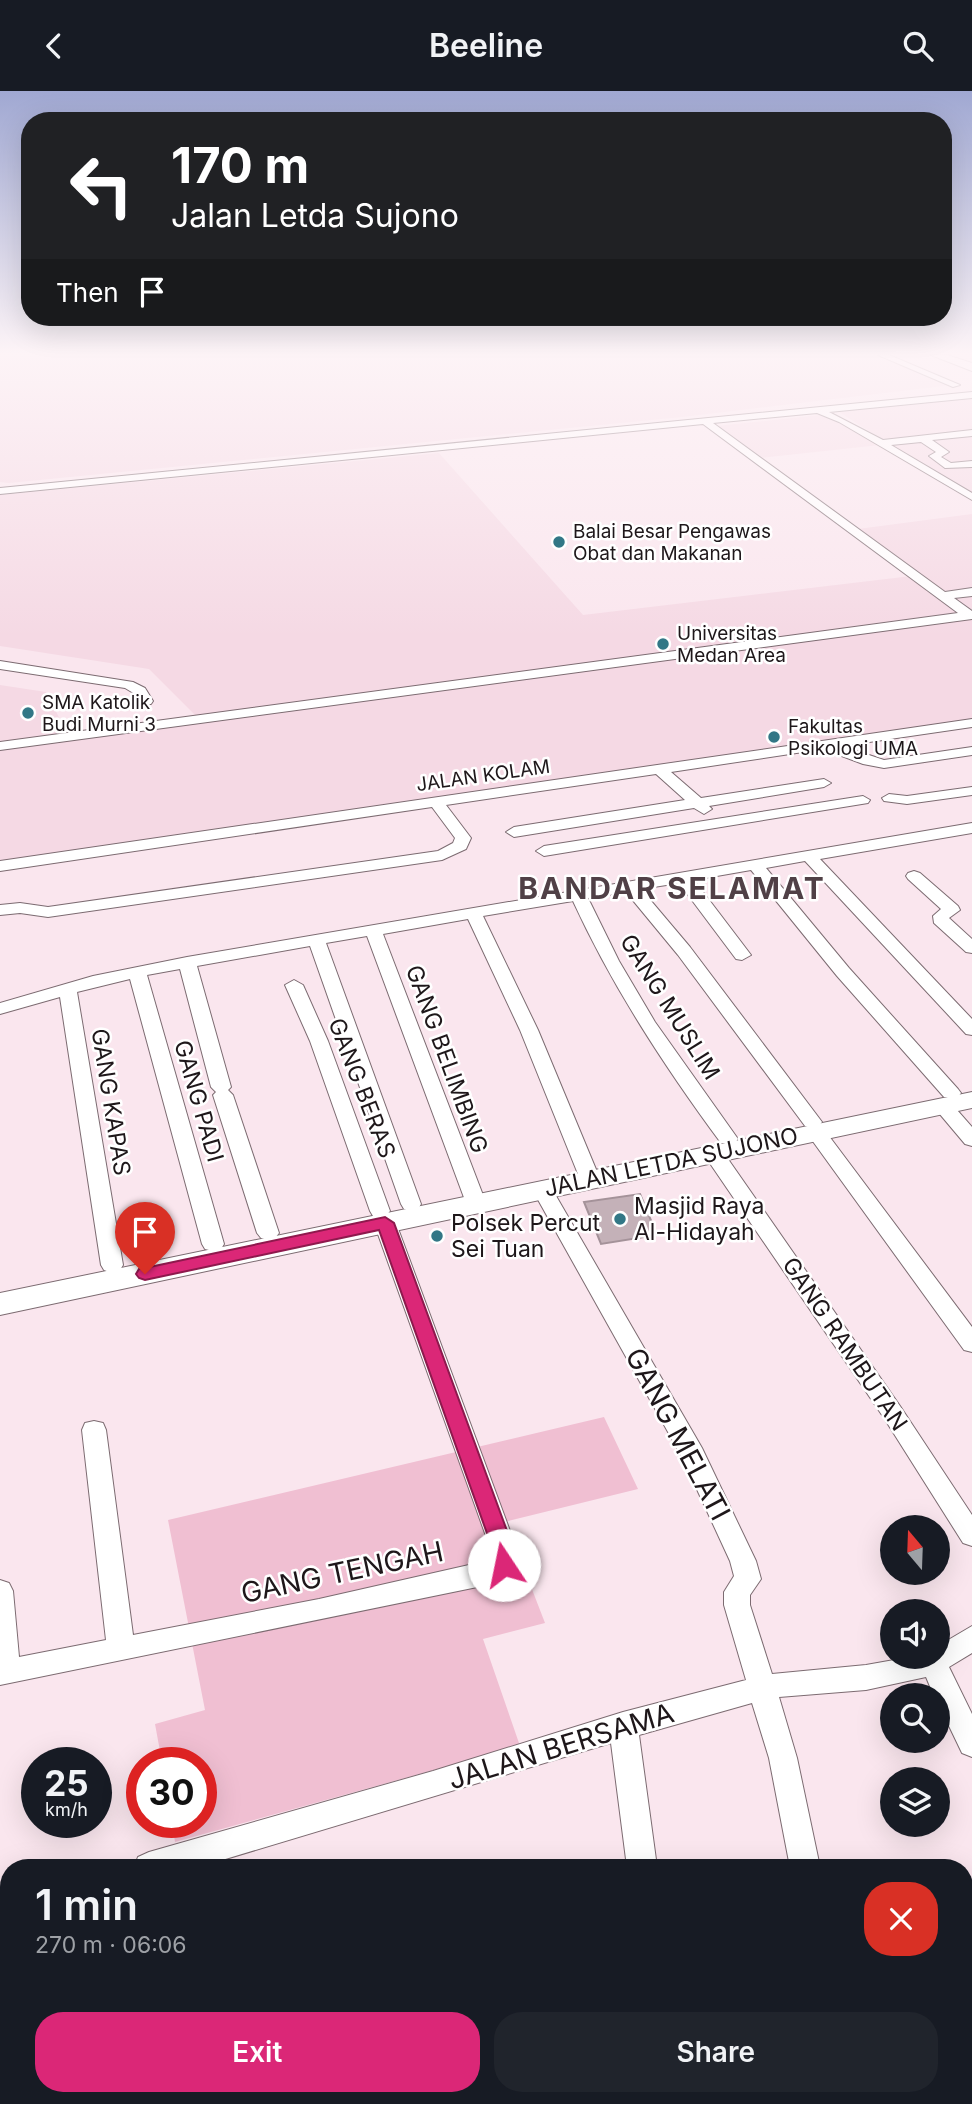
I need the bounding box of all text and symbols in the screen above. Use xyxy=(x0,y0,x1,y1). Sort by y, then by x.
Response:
text: Beeline xyxy=(429,26,543,65)
icon: back xyxy=(35,27,73,65)
icon: search xyxy=(899,27,937,65)
text: 170 m xyxy=(171,136,309,195)
icon: left xyxy=(56,140,147,231)
text: Jalan Letda Sujono xyxy=(171,196,459,235)
icon: arrive xyxy=(133,273,171,311)
text: Then xyxy=(56,277,119,308)
place label: Balai Besar Pengawas Obat dan Makanan xyxy=(573,520,771,565)
marker: Balai Besar Pengawas Obat dan Makanan xyxy=(551,534,567,550)
place label: Universitas Medan Area xyxy=(677,622,786,667)
marker: Universitas Medan Area xyxy=(655,636,671,652)
place label: SMA Katolik Budi Murni 3 xyxy=(42,691,156,736)
marker: SMA Katolik Budi Murni 3 xyxy=(20,705,36,721)
place label: Fakultas Psikologi UMA xyxy=(788,715,918,760)
marker: Fakultas Psikologi UMA xyxy=(766,729,782,745)
street label: JALAN KOLAM xyxy=(415,755,551,796)
district label: BANDAR SELAMAT xyxy=(518,870,826,906)
street label: GANG MUSLIM xyxy=(614,929,726,1085)
street label: GANG BELIMBING xyxy=(400,961,494,1157)
street label: GANG BERAS xyxy=(322,1014,402,1162)
street label: GANG KAPAS xyxy=(86,1027,136,1177)
street label: GANG PADI xyxy=(168,1037,230,1165)
street label: JALAN LETDA SUJONO xyxy=(542,1121,800,1203)
place label: Masjid Raya Al-Hidayah xyxy=(634,1192,765,1246)
pin xyxy=(115,1202,175,1274)
place label: Polsek Percut Sei Tuan xyxy=(451,1209,601,1263)
marker: Masjid Raya Al-Hidayah xyxy=(612,1211,628,1227)
icon: arrive xyxy=(126,1213,164,1251)
marker: Polsek Percut Sei Tuan xyxy=(429,1228,445,1244)
street label: GANG RAMBUTAN xyxy=(777,1252,913,1436)
street label: GANG MELATI xyxy=(618,1342,738,1526)
north arrow xyxy=(880,1515,950,1585)
map controls xyxy=(880,1515,950,1837)
position arrow xyxy=(467,1528,541,1602)
street label: GANG TENGAH xyxy=(238,1534,446,1610)
button: sound xyxy=(880,1599,950,1669)
button: search xyxy=(880,1683,950,1753)
street label: JALAN BERSAMA xyxy=(444,1696,678,1796)
speed limit sign: 30 xyxy=(126,1747,217,1838)
text: 25 xyxy=(44,1762,89,1804)
button: layers xyxy=(880,1767,950,1837)
text: km/h xyxy=(45,1799,88,1820)
text: 1 min xyxy=(35,1879,138,1930)
button: close xyxy=(864,1882,938,1956)
text: 270 m · 06:06 xyxy=(35,1931,187,1959)
button: Exit xyxy=(35,2012,480,2092)
button: Share xyxy=(494,2012,938,2092)

